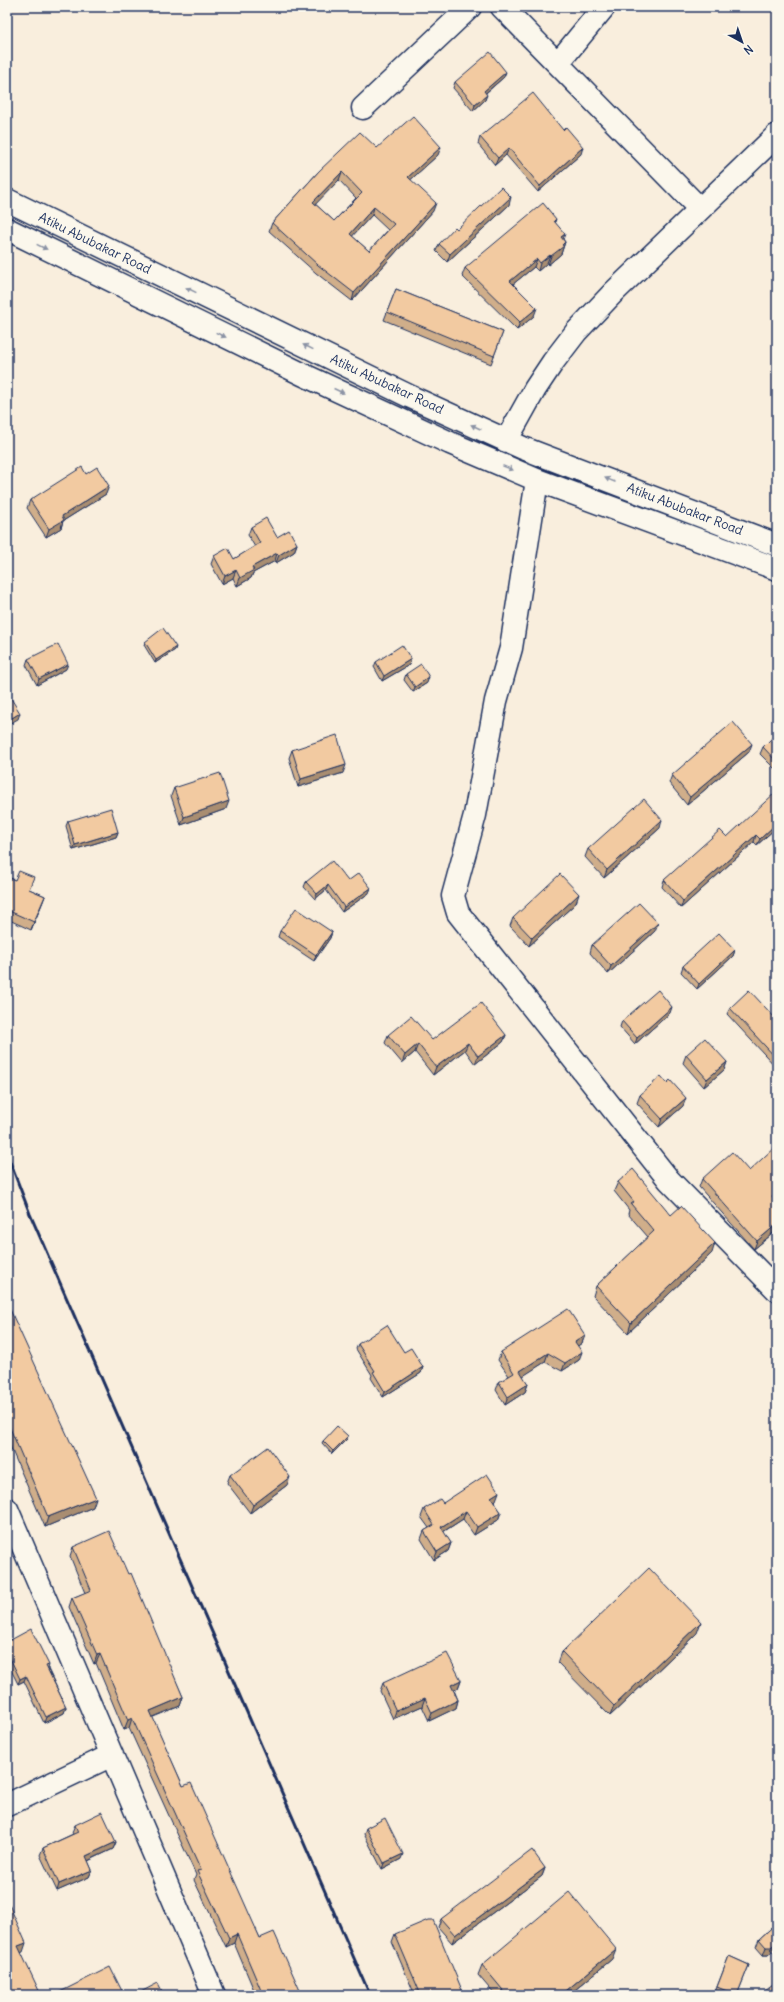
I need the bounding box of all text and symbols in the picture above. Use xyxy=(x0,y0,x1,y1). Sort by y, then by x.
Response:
north arrow xyxy=(722,22,762,62)
text: N xyxy=(741,42,756,57)
street label: Atiku Abubakar Road xyxy=(36,208,154,278)
one-way arrow xyxy=(36,244,48,250)
one-way arrow xyxy=(186,287,197,293)
one-way arrow xyxy=(216,332,227,338)
one-way arrow xyxy=(303,344,314,350)
street label: Atiku Abubakar Road xyxy=(327,350,447,418)
one-way arrow xyxy=(333,388,344,394)
one-way arrow xyxy=(471,424,482,430)
one-way arrow xyxy=(503,465,515,471)
one-way arrow xyxy=(605,477,616,483)
street label: Atiku Abubakar Road xyxy=(624,479,746,539)

